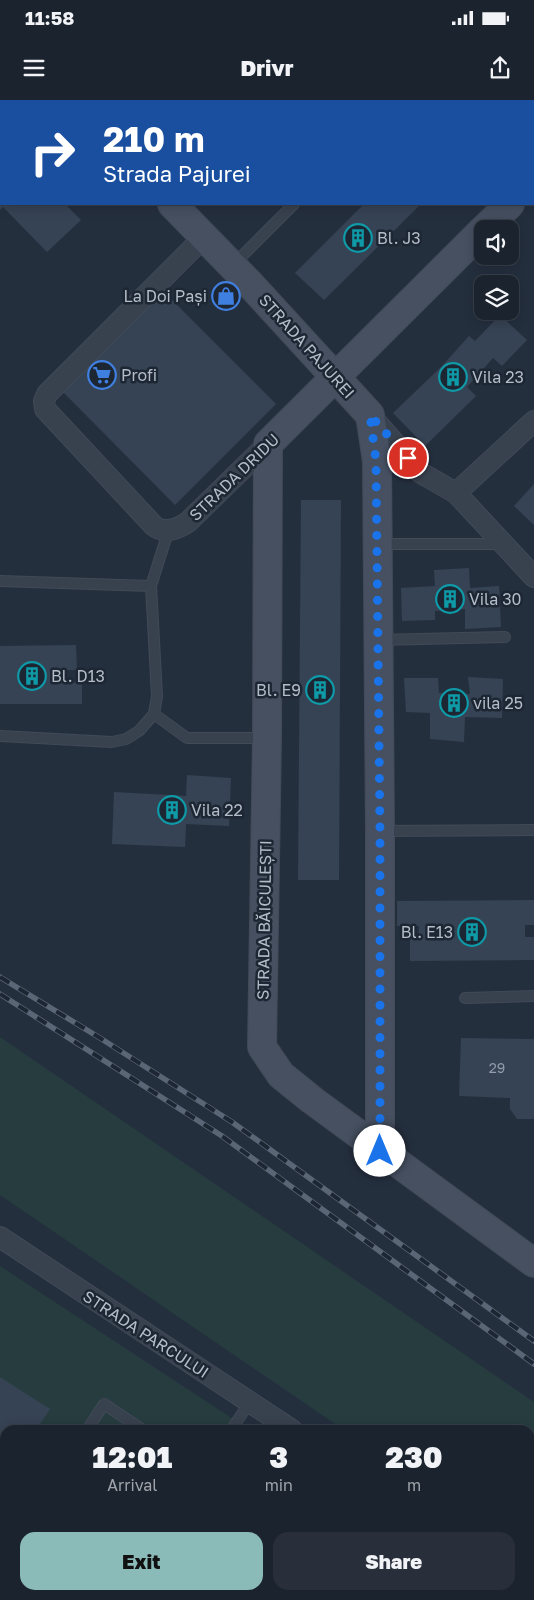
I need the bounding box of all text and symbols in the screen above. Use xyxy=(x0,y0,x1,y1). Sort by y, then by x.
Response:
text: 11:58 xyxy=(25,6,74,29)
icon: menu xyxy=(20,54,48,82)
text: Drivr xyxy=(240,54,294,81)
icon: share xyxy=(486,54,514,82)
text: 210 m xyxy=(103,118,205,160)
icon: right xyxy=(20,120,85,185)
text: Strada Pajurei xyxy=(103,160,251,187)
map controls xyxy=(474,220,519,320)
button: sound xyxy=(474,220,519,265)
building icon: Bl. J3 xyxy=(343,223,373,253)
place label: Bl. J3 xyxy=(377,228,421,248)
button: layers xyxy=(474,275,519,320)
shop icon: La Doi Pași xyxy=(211,281,241,311)
place label: La Doi Pași xyxy=(123,286,207,306)
street label: STRADA PAJUREI xyxy=(255,290,359,402)
supermarket icon: Profi xyxy=(87,360,117,390)
building icon: Vila 23 xyxy=(438,362,468,392)
place label: Profi xyxy=(121,365,157,385)
place label: Vila 23 xyxy=(472,367,524,387)
street label: STRADA DRIDU xyxy=(185,429,283,525)
pin xyxy=(387,437,429,479)
icon: arrive xyxy=(394,444,422,472)
building icon: Vila 30 xyxy=(435,584,465,614)
place label: Vila 30 xyxy=(469,589,521,609)
building icon: Bl. D13 xyxy=(17,661,47,691)
place label: Bl. D13 xyxy=(51,666,105,686)
building icon: Bl. E9 xyxy=(305,675,335,705)
place label: Bl. E9 xyxy=(256,680,301,700)
building icon: vila 25 xyxy=(439,688,469,718)
place label: vila 25 xyxy=(473,693,523,713)
building icon: Vila 22 xyxy=(157,795,187,825)
place label: Vila 22 xyxy=(191,800,243,820)
street label: STRADA BĂICULEȘTI xyxy=(253,840,275,1000)
building icon: Bl. E13 xyxy=(457,917,487,947)
place label: Bl. E13 xyxy=(401,922,453,942)
house number: 29 xyxy=(489,1059,505,1076)
position arrow xyxy=(353,1124,405,1176)
street label: STRADA PARCULUI xyxy=(79,1286,213,1382)
text: 12:01 xyxy=(92,1439,172,1475)
text: 3 xyxy=(269,1439,288,1475)
text: 230 xyxy=(385,1439,443,1475)
text: Arrival xyxy=(107,1475,157,1495)
text: min xyxy=(265,1475,293,1495)
text: m xyxy=(407,1475,421,1495)
button: Exit xyxy=(20,1532,263,1590)
button: Share xyxy=(273,1532,515,1590)

